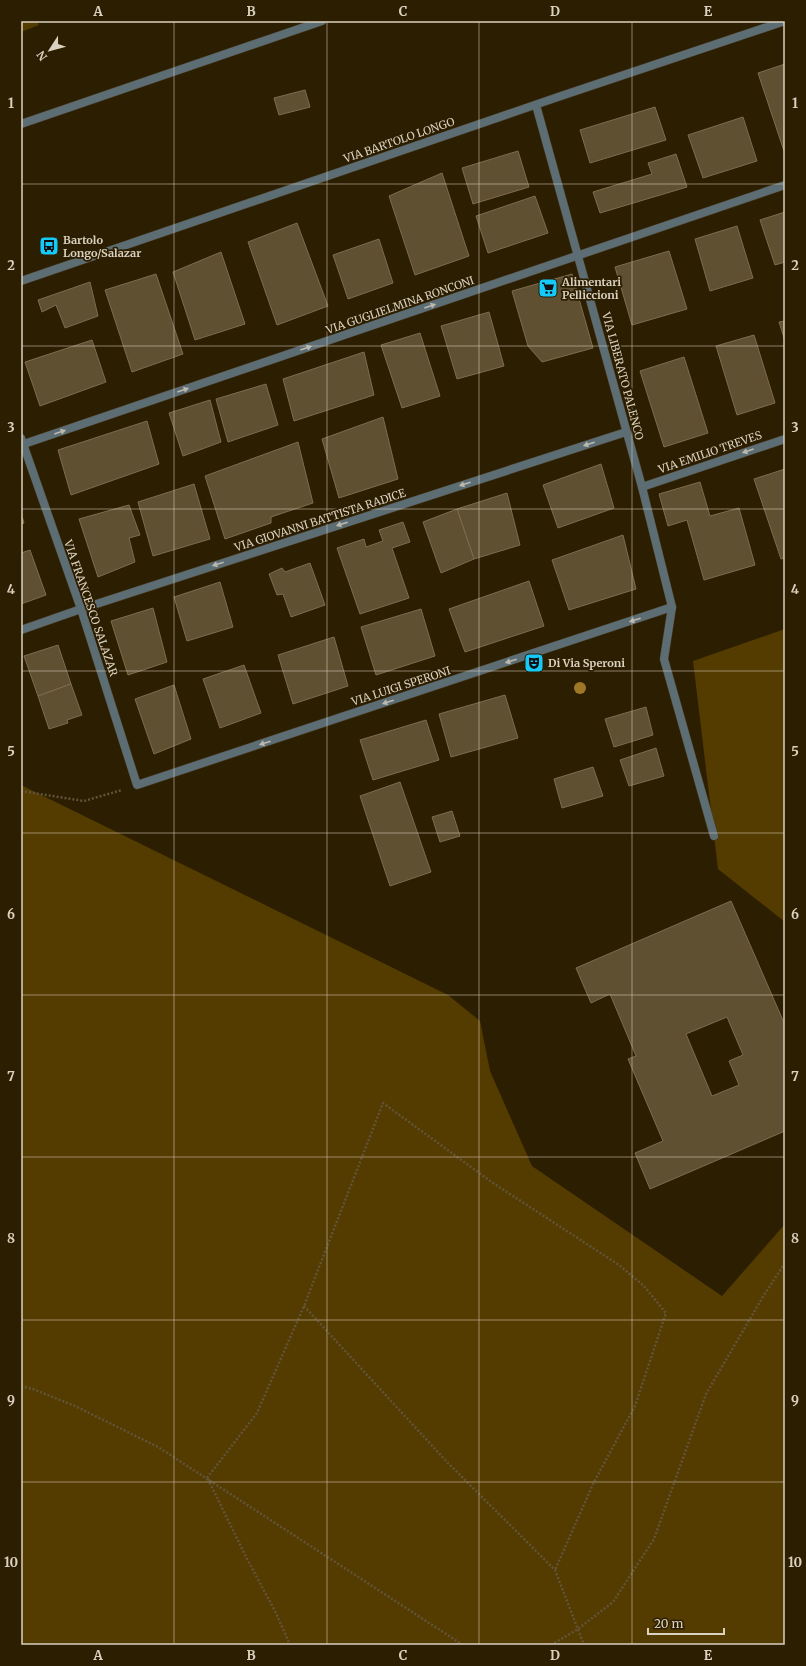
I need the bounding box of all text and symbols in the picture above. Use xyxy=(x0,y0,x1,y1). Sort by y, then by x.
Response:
text: A xyxy=(92,3,103,20)
text: B xyxy=(246,3,256,20)
text: C xyxy=(399,3,408,20)
text: D xyxy=(550,3,560,20)
text: E xyxy=(704,3,713,20)
north arrow xyxy=(30,30,70,70)
text: N xyxy=(34,48,50,64)
text: 1 xyxy=(8,95,14,112)
text: 1 xyxy=(792,95,798,112)
street label: VIA BARTOLO LONGO xyxy=(341,114,456,166)
place label: Bartolo Longo/Salazar xyxy=(63,233,141,260)
bus stop icon: Bartolo Longo/Salazar xyxy=(38,235,60,257)
text: 2 xyxy=(7,257,15,274)
text: 2 xyxy=(791,257,799,274)
street label: VIA GUGLIELMINA RONCONI xyxy=(323,273,476,337)
place label: Alimentari Pelliccioni xyxy=(561,275,621,302)
supermarket icon: Alimentari Pelliccioni xyxy=(537,277,559,299)
one-way arrow xyxy=(424,303,436,309)
street label: VIA LIBERATO PALENCO xyxy=(599,310,647,441)
one-way arrow xyxy=(301,345,313,351)
one-way arrow xyxy=(178,387,190,393)
text: 3 xyxy=(7,419,15,436)
text: 3 xyxy=(791,419,799,436)
one-way arrow xyxy=(55,428,67,434)
street label: VIA EMILIO TREVES xyxy=(655,428,764,477)
one-way arrow xyxy=(583,441,595,447)
one-way arrow xyxy=(742,448,754,454)
one-way arrow xyxy=(459,481,471,487)
street label: VIA GIOVANNI BATTISTA RADICE xyxy=(232,486,407,555)
one-way arrow xyxy=(335,521,347,527)
street label: VIA FRANCESCO SALAZAR xyxy=(61,537,121,678)
one-way arrow xyxy=(212,561,224,567)
text: 4 xyxy=(7,581,16,598)
text: 4 xyxy=(791,581,800,598)
one-way arrow xyxy=(628,617,640,623)
theatre icon: Di Via Speroni xyxy=(523,652,545,674)
place label: Di Via Speroni xyxy=(548,656,625,670)
one-way arrow xyxy=(505,658,517,664)
street label: VIA LUIGI SPERONI xyxy=(349,663,452,709)
one-way arrow xyxy=(382,699,394,705)
one-way arrow xyxy=(258,740,270,746)
text: 5 xyxy=(7,743,15,760)
text: 5 xyxy=(791,743,799,760)
text: 6 xyxy=(7,906,15,923)
text: 6 xyxy=(791,906,799,923)
text: 7 xyxy=(7,1068,15,1085)
text: 7 xyxy=(791,1068,799,1085)
text: 8 xyxy=(7,1230,15,1247)
text: 8 xyxy=(791,1230,799,1247)
text: 9 xyxy=(7,1392,15,1409)
text: 9 xyxy=(791,1392,799,1409)
text: 10 xyxy=(4,1554,18,1571)
text: 10 xyxy=(788,1554,802,1571)
scale bar xyxy=(648,1610,724,1636)
text: 20 m xyxy=(654,1616,683,1631)
text: A xyxy=(92,1647,103,1664)
text: B xyxy=(246,1647,256,1664)
text: C xyxy=(399,1647,408,1664)
text: D xyxy=(550,1647,560,1664)
text: E xyxy=(704,1647,713,1664)

